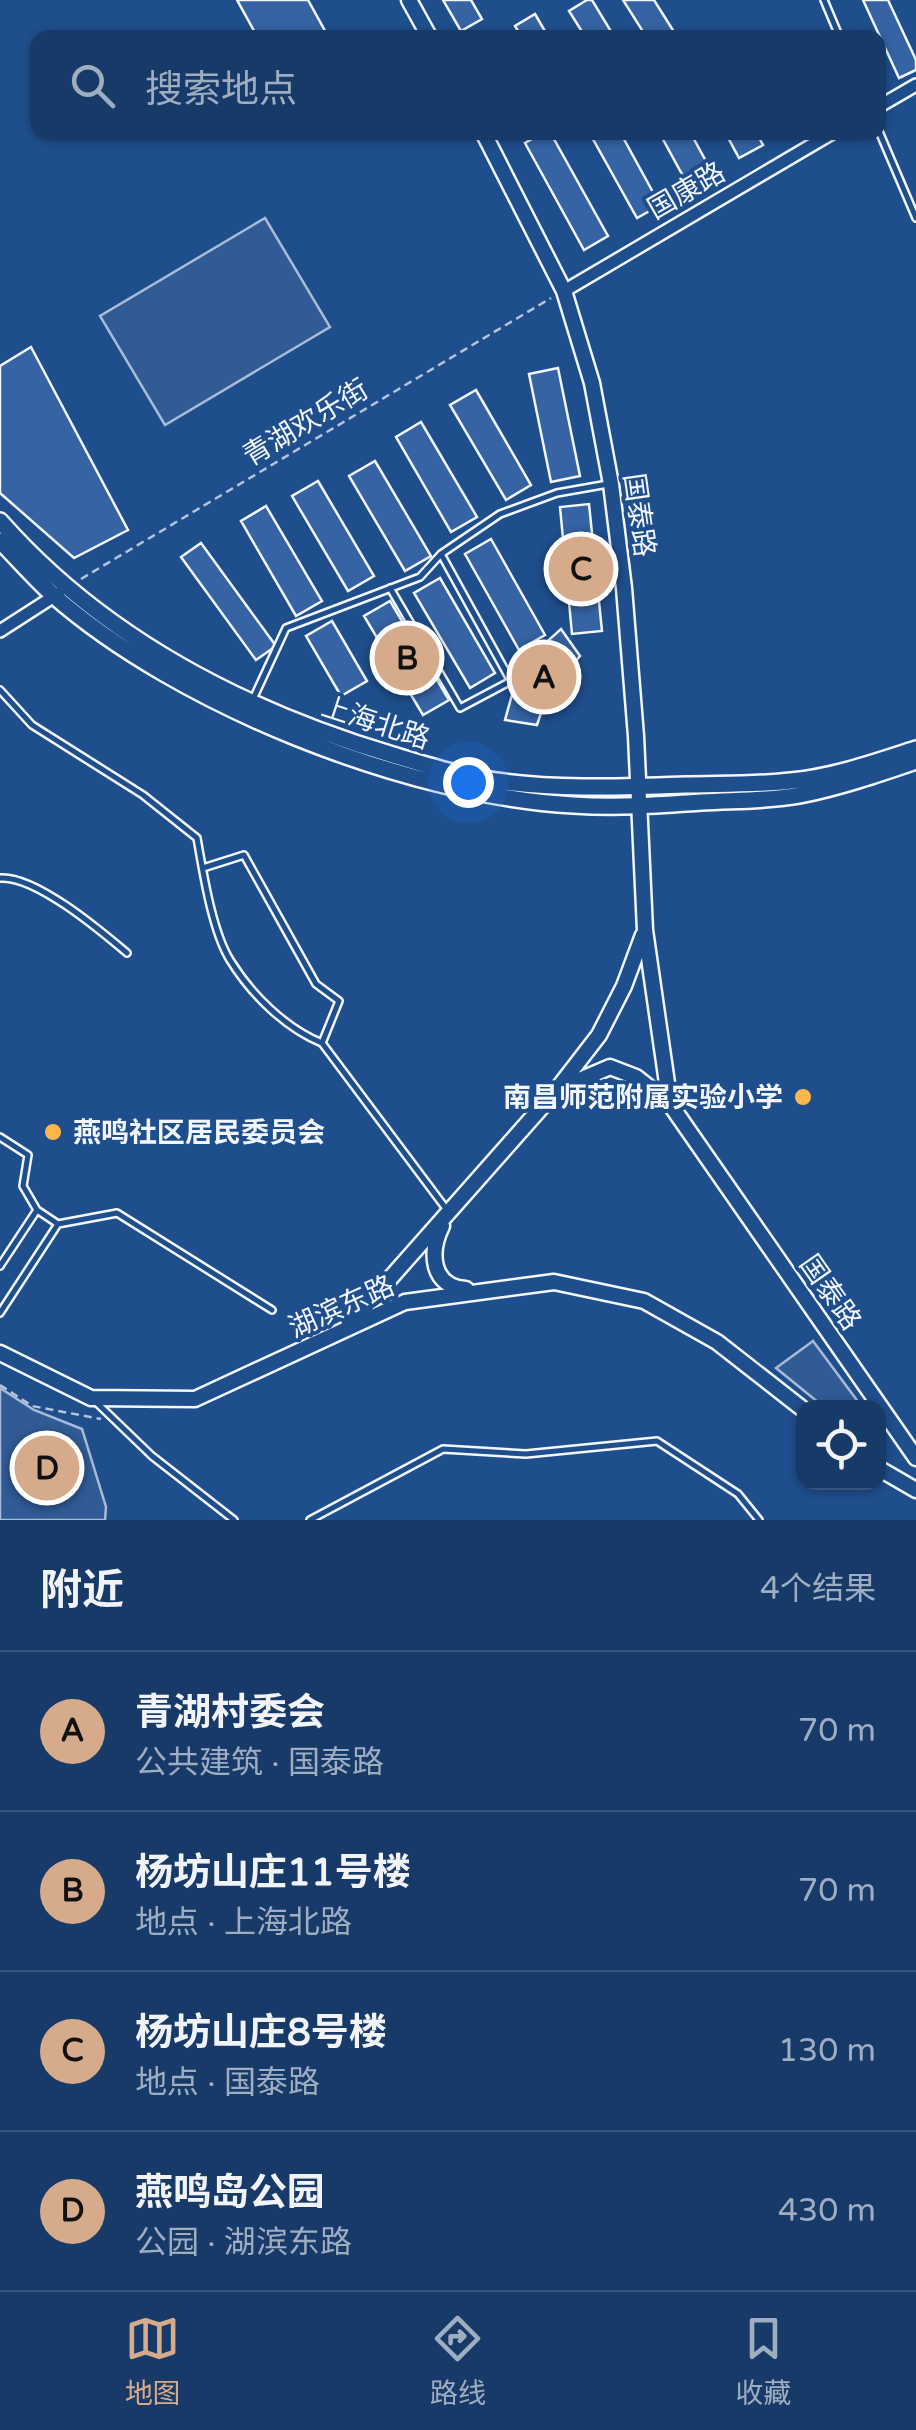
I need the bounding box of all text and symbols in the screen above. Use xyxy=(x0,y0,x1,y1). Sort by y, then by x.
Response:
search box xyxy=(30,30,886,140)
icon: search xyxy=(65,58,120,113)
text: 搜索地点 xyxy=(145,67,297,113)
street label: 国康路 xyxy=(642,155,731,227)
street label: 青湖欢乐街 xyxy=(237,372,374,473)
street label: 国泰路 xyxy=(616,471,662,559)
pin: C xyxy=(548,532,614,606)
pin: B xyxy=(374,620,440,696)
pin: A xyxy=(512,640,576,714)
street label: 上海北路 xyxy=(317,689,434,756)
your location xyxy=(443,757,494,808)
place label: 南昌师范附属实验小学 xyxy=(503,1081,783,1115)
marker: 南昌师范附属实验小学 xyxy=(792,1086,814,1108)
place label: 燕鸣社区居民委员会 xyxy=(73,1116,325,1150)
marker: 燕鸣社区居民委员会 xyxy=(42,1121,64,1143)
street label: 国泰路 xyxy=(792,1248,868,1337)
street label: 湖滨东路 xyxy=(283,1269,399,1345)
map controls xyxy=(796,1400,886,1490)
button: locate xyxy=(796,1400,886,1490)
pin: D xyxy=(15,1430,80,1506)
text: 附近 xyxy=(40,1565,124,1616)
text: 4个结果 xyxy=(760,1570,876,1608)
text: 青湖村委会 xyxy=(135,1690,325,1736)
text: A xyxy=(61,1712,84,1750)
text: 70 m xyxy=(798,1712,876,1750)
text: 公共建筑 · 国泰路 xyxy=(135,1744,384,1782)
text: 杨坊山庄11号楼 xyxy=(135,1850,411,1896)
text: B xyxy=(61,1872,84,1910)
text: 70 m xyxy=(798,1872,876,1910)
text: 地点 · 上海北路 xyxy=(135,1904,352,1942)
text: 杨坊山庄8号楼 xyxy=(135,2010,387,2056)
text: C xyxy=(61,2032,84,2070)
text: 130 m xyxy=(778,2032,876,2070)
text: 地点 · 国泰路 xyxy=(135,2064,320,2102)
text: 燕鸣岛公园 xyxy=(135,2170,325,2216)
text: D xyxy=(60,2192,85,2230)
text: 430 m xyxy=(778,2192,876,2230)
text: 公园 · 湖滨东路 xyxy=(135,2224,352,2262)
tab: 地图 xyxy=(125,2311,181,2411)
tab: 路线 xyxy=(430,2311,486,2411)
tab: 收藏 xyxy=(735,2311,791,2411)

